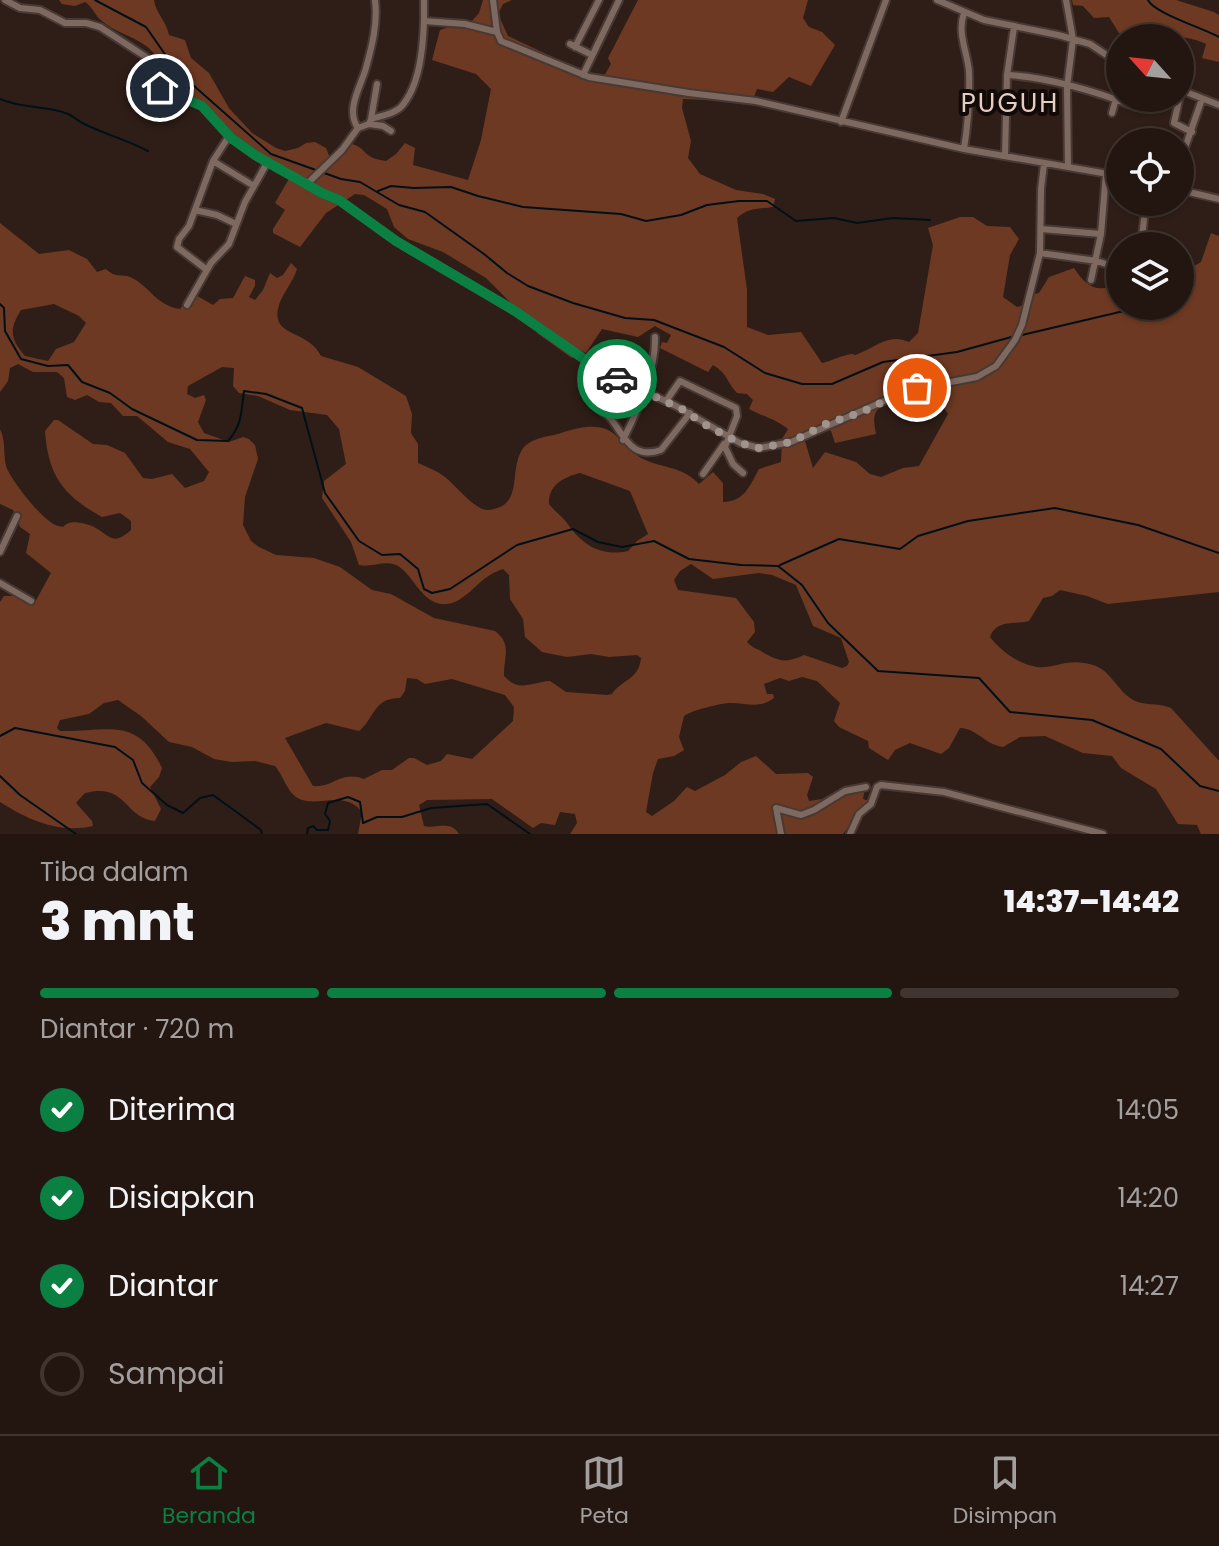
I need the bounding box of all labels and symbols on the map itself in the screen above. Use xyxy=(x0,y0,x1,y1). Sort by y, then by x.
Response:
north arrow xyxy=(1106,24,1194,112)
pin xyxy=(126,54,194,122)
district label: PUGUH xyxy=(961,85,1059,121)
courier xyxy=(577,339,657,419)
pin xyxy=(883,354,951,422)

